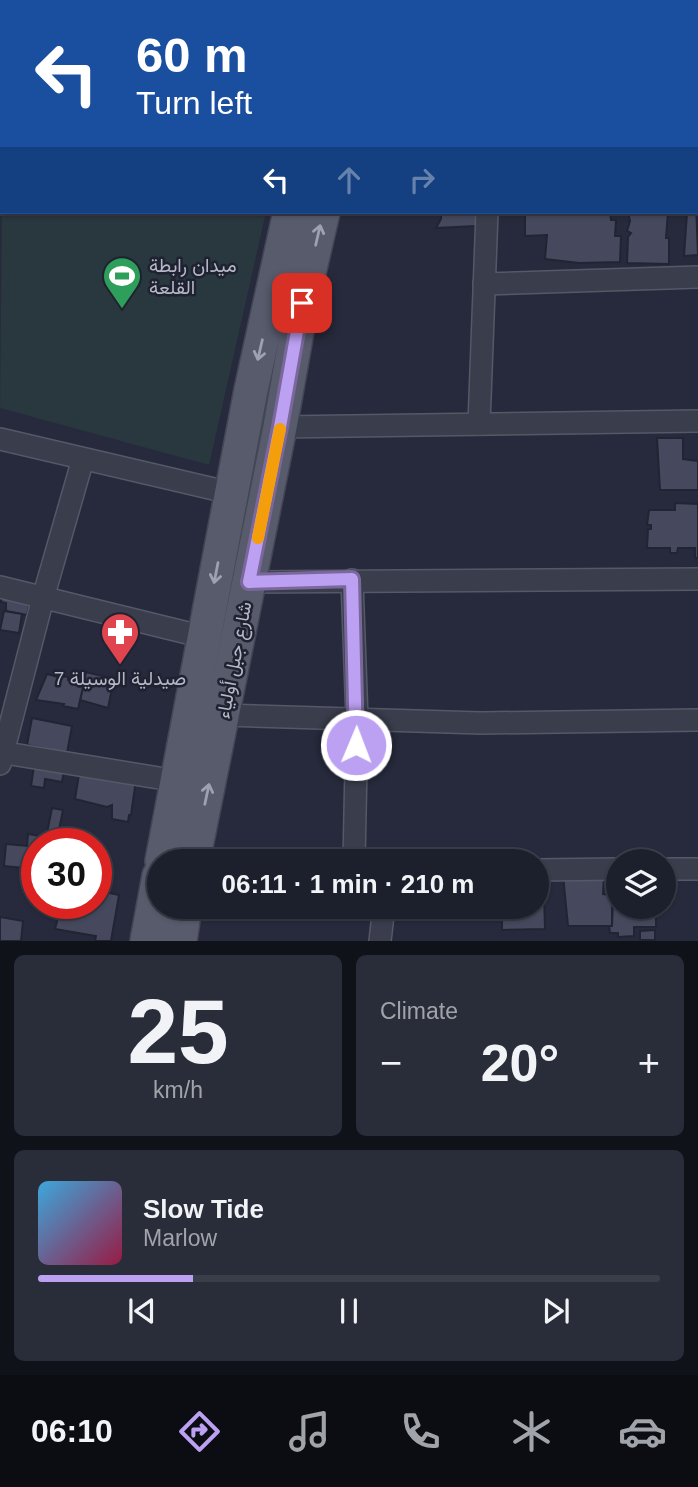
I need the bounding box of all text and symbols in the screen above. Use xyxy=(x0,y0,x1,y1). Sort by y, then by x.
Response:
icon: left xyxy=(21,28,112,119)
text: 60 m xyxy=(136,28,248,82)
text: Turn left xyxy=(136,85,252,121)
icon: left xyxy=(257,161,295,199)
icon: ahead xyxy=(330,161,368,199)
icon: right xyxy=(403,161,441,199)
one-way arrow xyxy=(312,224,325,247)
sports icon: ميدان رابطة القلعة xyxy=(101,255,143,310)
place label: ميدان رابطة القلعة xyxy=(149,255,237,298)
pin xyxy=(272,273,332,333)
icon: arrive xyxy=(283,284,321,322)
one-way arrow xyxy=(252,338,266,361)
one-way arrow xyxy=(209,561,222,584)
street label: شارع جبل أولياء xyxy=(212,600,258,721)
pharmacy icon: صيدلية الوسيلة 7 xyxy=(99,611,141,666)
place label: صيدلية الوسيلة 7 xyxy=(54,668,186,690)
position arrow xyxy=(319,708,393,782)
one-way arrow xyxy=(200,783,214,806)
speed limit sign: 30 xyxy=(21,828,112,919)
map controls xyxy=(606,849,676,919)
button: layers xyxy=(606,849,676,919)
text: 06:11 · 1 min · 210 m xyxy=(222,869,474,899)
text: 25 xyxy=(127,981,229,1082)
text: Climate xyxy=(380,998,458,1024)
text: 20° xyxy=(481,1034,559,1092)
text: − xyxy=(380,1042,402,1084)
text: + xyxy=(638,1042,660,1084)
text: km/h xyxy=(153,1077,203,1103)
text: Slow Tide xyxy=(143,1194,264,1224)
text: Marlow xyxy=(143,1225,217,1251)
icon: previous xyxy=(123,1292,161,1330)
icon: pause xyxy=(330,1292,368,1330)
icon: next xyxy=(537,1292,575,1330)
icon: directions xyxy=(175,1407,224,1456)
icon: music xyxy=(285,1407,334,1456)
icon: phone xyxy=(396,1407,445,1456)
icon: climate xyxy=(507,1407,556,1456)
icon: car xyxy=(618,1407,667,1456)
text: 06:10 xyxy=(31,1413,113,1449)

